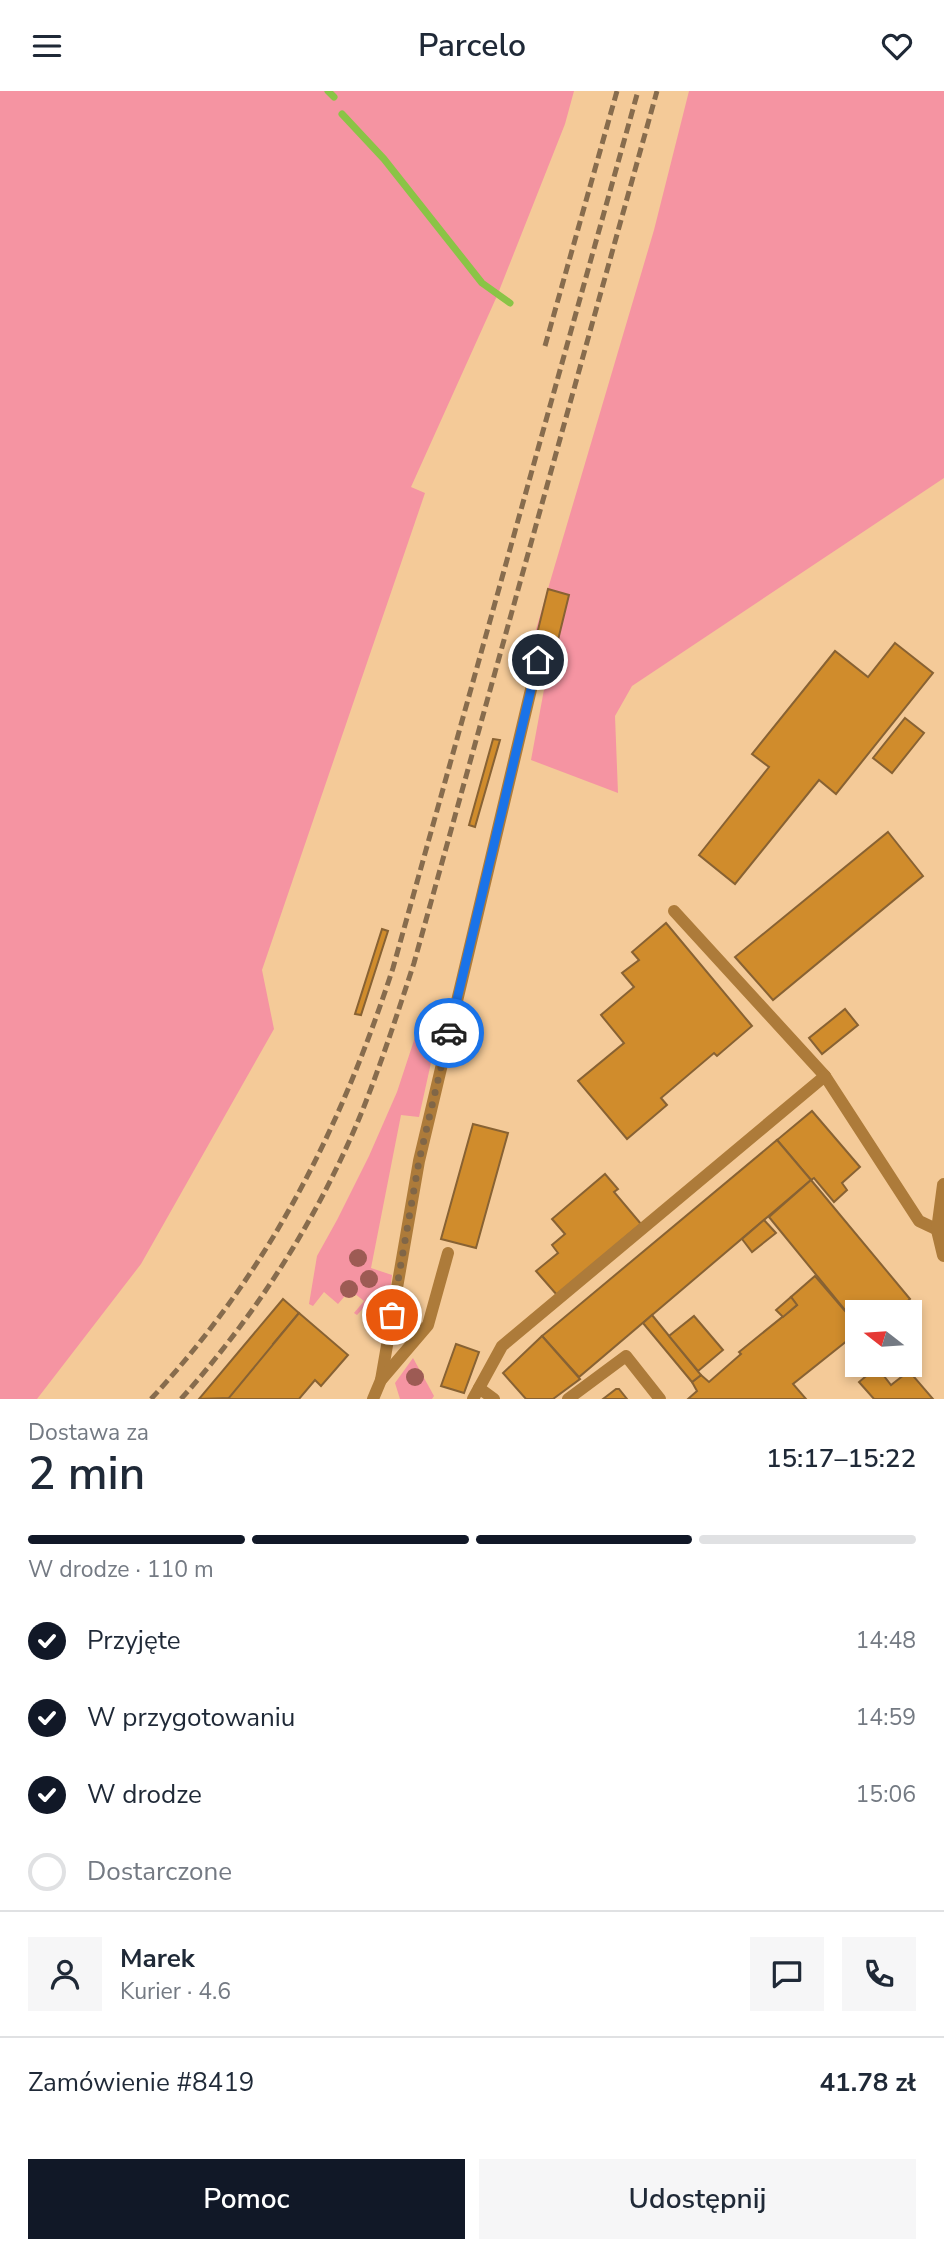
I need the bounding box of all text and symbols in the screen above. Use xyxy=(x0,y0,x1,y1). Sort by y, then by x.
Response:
text: Parcelo xyxy=(418,24,526,67)
icon: menu xyxy=(28,27,66,65)
icon: heart xyxy=(878,27,916,65)
pin xyxy=(508,630,568,690)
icon: home xyxy=(519,641,557,679)
courier xyxy=(414,998,484,1068)
icon: car xyxy=(430,1014,468,1052)
pin xyxy=(362,1285,422,1345)
icon: bag xyxy=(373,1296,411,1334)
north arrow xyxy=(845,1300,922,1377)
map controls xyxy=(845,1300,922,1377)
text: Dostawa za xyxy=(28,1417,149,1448)
text: 15:17–15:22 xyxy=(766,1441,916,1476)
text: 2 min xyxy=(28,1442,145,1505)
text: W drodze · 110 m xyxy=(28,1554,214,1585)
icon: check xyxy=(28,1622,66,1660)
text: Przyjęte xyxy=(87,1623,181,1658)
text: 14:48 xyxy=(856,1625,916,1656)
icon: check xyxy=(28,1699,66,1737)
text: W przygotowaniu xyxy=(87,1700,295,1735)
text: 14:59 xyxy=(856,1702,916,1733)
icon: check xyxy=(28,1776,66,1814)
text: W drodze xyxy=(87,1777,202,1812)
text: 15:06 xyxy=(856,1779,916,1810)
text: Dostarczone xyxy=(87,1854,232,1889)
button: person xyxy=(28,1937,102,2011)
button: chat xyxy=(750,1937,824,2011)
button: phone xyxy=(842,1937,916,2011)
text: Marek xyxy=(120,1941,195,1976)
text: Kurier · 4.6 xyxy=(120,1976,231,2007)
text: Zamówienie #8419 xyxy=(28,2065,254,2100)
text: 41.78 zł xyxy=(820,2065,916,2100)
button: Pomoc xyxy=(28,2159,465,2239)
button: Udostępnij xyxy=(479,2159,916,2239)

